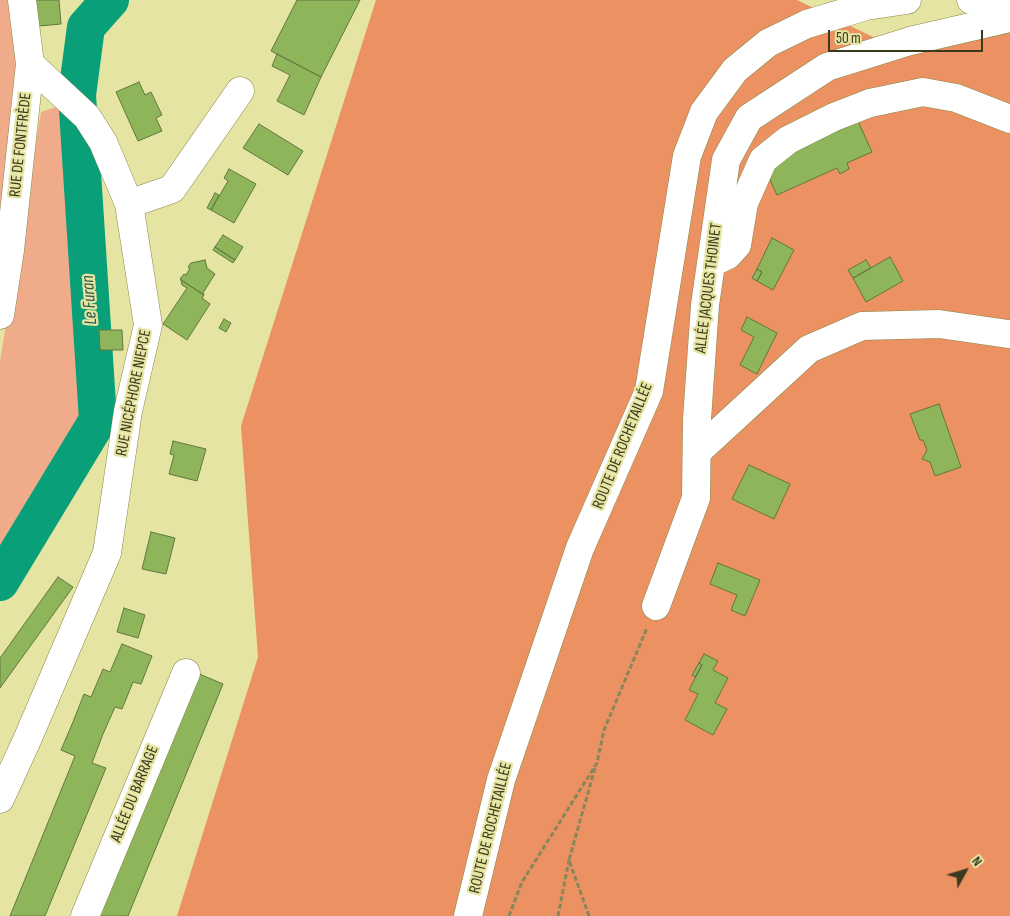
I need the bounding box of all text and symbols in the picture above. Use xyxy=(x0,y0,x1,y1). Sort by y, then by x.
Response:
scale bar xyxy=(830,20,985,52)
text: 50 m xyxy=(836,29,861,48)
street label: RUE DE FONTFRÈDE xyxy=(6,92,36,198)
street label: ALLÉE JACQUES THOINET xyxy=(691,222,727,354)
water label: Le Furan xyxy=(77,274,103,326)
street label: RUE NICÉPHORE NIEPCE xyxy=(112,328,156,458)
street label: ROUTE DE ROCHETAILLÉE xyxy=(589,380,657,512)
street label: ALLÉE DU BARRAGE xyxy=(107,743,163,845)
street label: ROUTE DE ROCHETAILLÉE xyxy=(465,761,517,895)
north arrow xyxy=(940,846,990,896)
text: N xyxy=(968,853,986,869)

